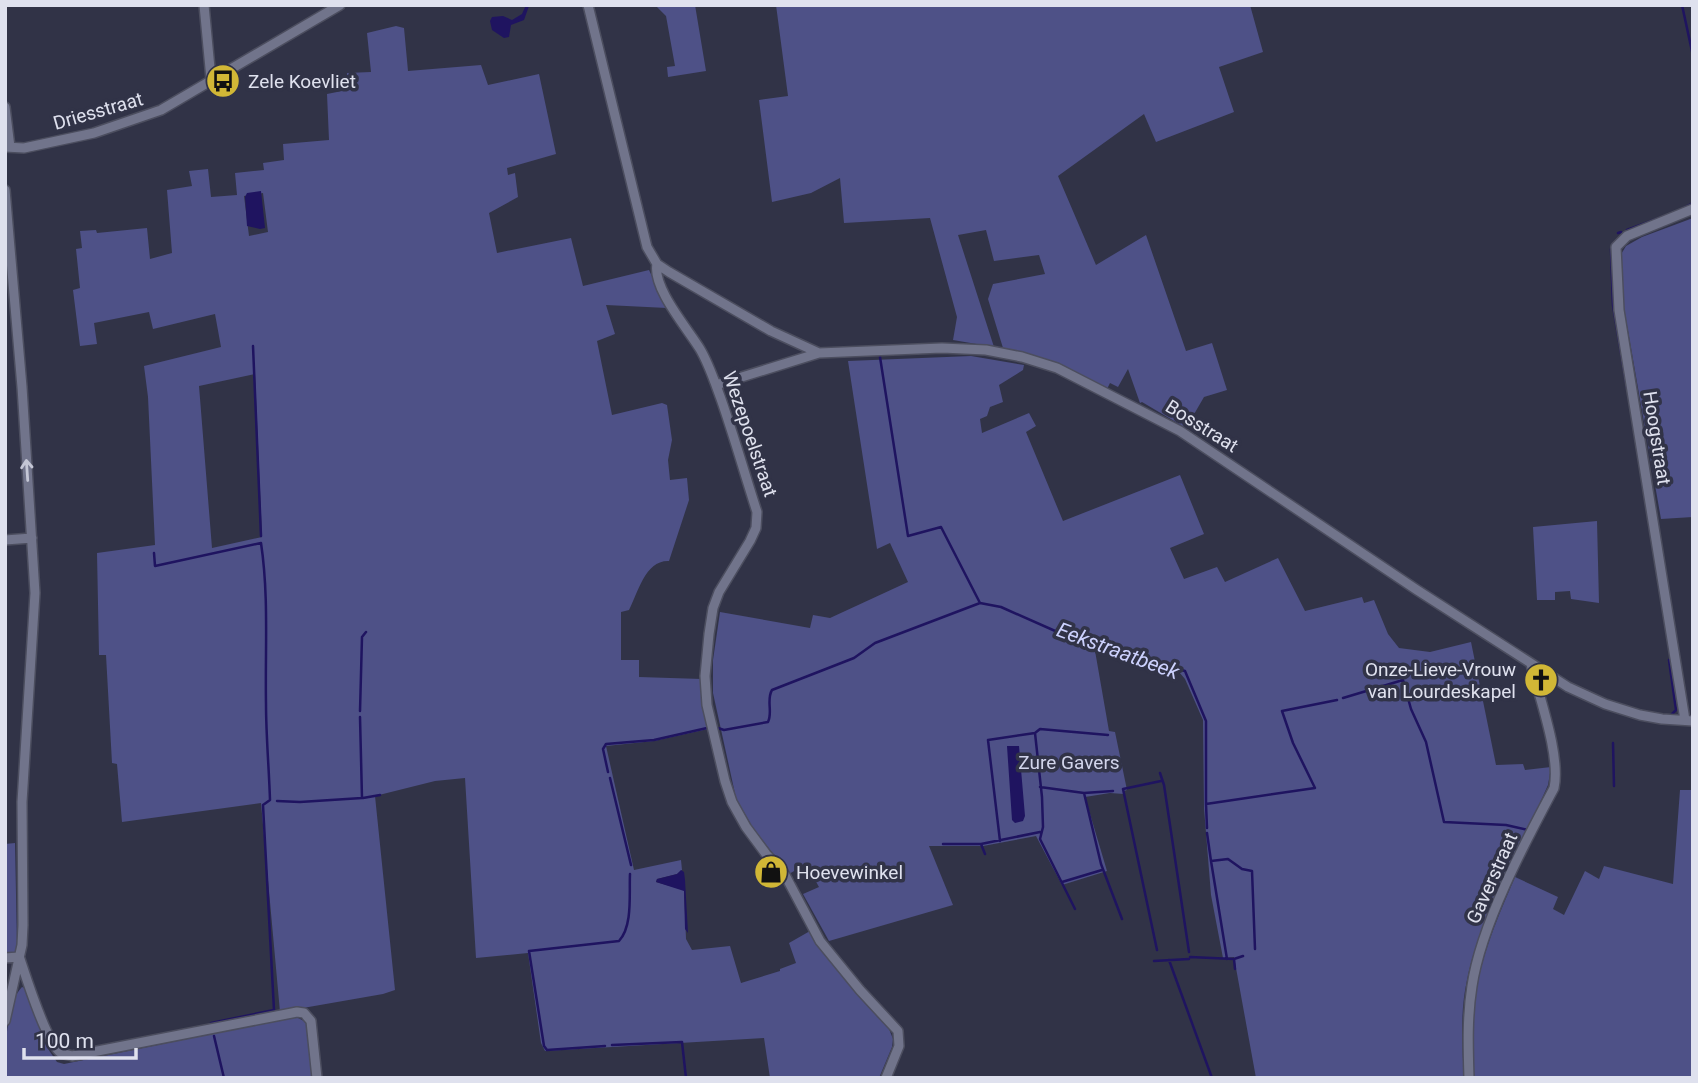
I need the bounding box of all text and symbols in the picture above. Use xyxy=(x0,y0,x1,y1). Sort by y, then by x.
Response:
bus stop icon: Zele Koevliet xyxy=(204,62,242,100)
place label: Zele Koevliet xyxy=(248,70,356,93)
street label: Driesstraat xyxy=(50,87,146,135)
street label: Wezepoelstraat xyxy=(718,368,782,500)
street label: Hoogstraat xyxy=(1638,389,1676,487)
street label: Bosstraat xyxy=(1161,395,1243,457)
one-way arrow xyxy=(21,459,34,482)
water label: Eekstraatbeek xyxy=(1054,618,1183,684)
place label: Onze-Lieve-Vrouw van Lourdeskapel xyxy=(1365,658,1516,703)
church icon: Onze-Lieve-Vrouw van Lourdeskapel xyxy=(1522,661,1560,699)
park label: Zure Gavers xyxy=(1018,751,1120,774)
street label: Gaverstraat xyxy=(1462,829,1522,927)
shop icon: Hoevewinkel xyxy=(752,853,790,891)
place label: Hoevewinkel xyxy=(796,861,903,884)
scale bar xyxy=(24,1016,136,1060)
text: 100 m xyxy=(35,1029,94,1053)

